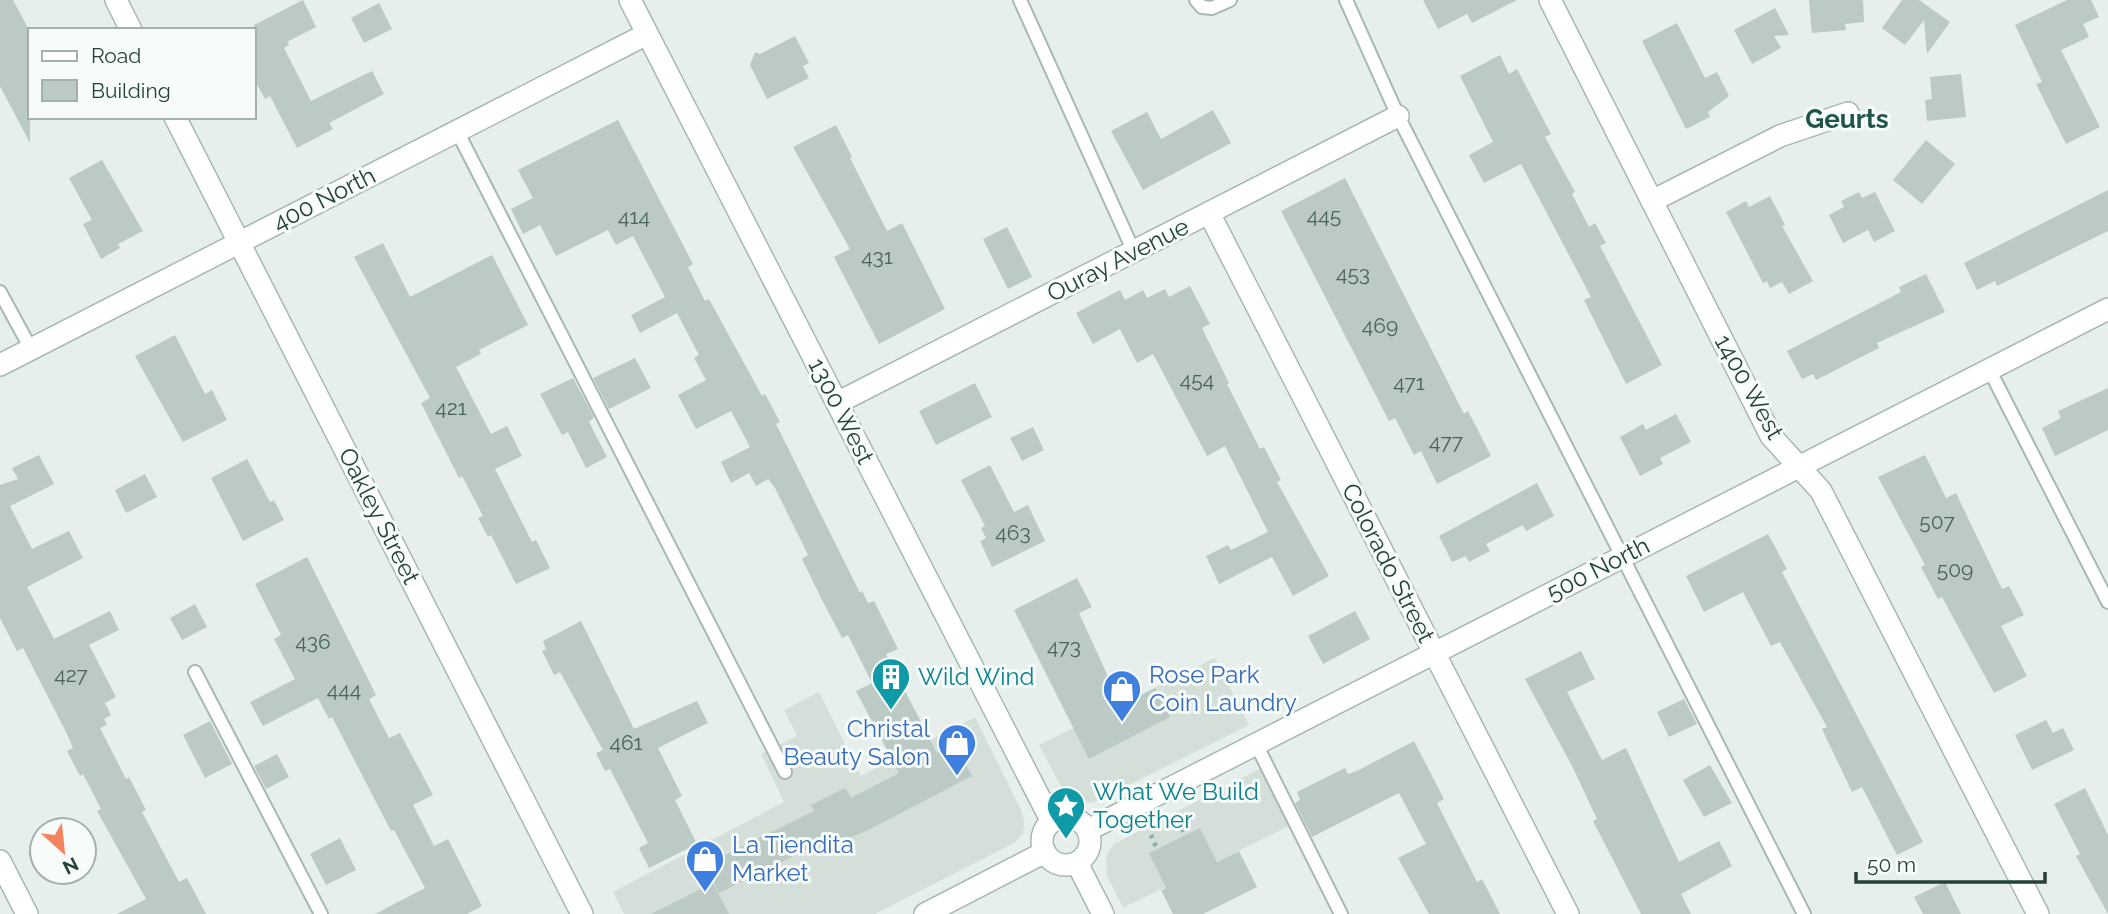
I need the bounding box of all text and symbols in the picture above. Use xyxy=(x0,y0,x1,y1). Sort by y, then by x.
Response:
legend xyxy=(28,28,256,119)
text: Road xyxy=(91,43,141,68)
text: Building xyxy=(91,78,171,103)
district label: Geurts xyxy=(1805,104,1889,134)
street label: 400 North xyxy=(267,160,380,237)
house number: 445 xyxy=(1307,203,1341,228)
house number: 414 xyxy=(618,204,650,229)
street label: Ouray Avenue xyxy=(1042,211,1194,308)
house number: 431 xyxy=(861,244,893,269)
house number: 453 xyxy=(1336,261,1370,286)
house number: 469 xyxy=(1362,313,1398,338)
street label: 1400 West xyxy=(1709,329,1790,444)
street label: 1300 West xyxy=(802,353,880,469)
house number: 454 xyxy=(1180,367,1214,392)
house number: 471 xyxy=(1393,370,1425,395)
house number: 421 xyxy=(435,395,467,420)
house number: 477 xyxy=(1429,429,1464,454)
street label: Oakley Street xyxy=(333,443,426,589)
street label: Colorado Street xyxy=(1336,478,1441,647)
house number: 507 xyxy=(1919,509,1955,534)
house number: 463 xyxy=(995,520,1031,545)
street label: 500 North xyxy=(1541,530,1654,607)
house number: 509 xyxy=(1937,557,1973,582)
house number: 436 xyxy=(295,629,331,654)
house number: 473 xyxy=(1047,634,1081,659)
building icon: Wild Wind xyxy=(870,656,912,711)
place label: Rose Park Coin Laundry xyxy=(1149,660,1297,717)
house number: 427 xyxy=(54,662,89,687)
place label: Wild Wind xyxy=(918,662,1034,691)
shop icon: Rose Park Coin Laundry xyxy=(1101,668,1143,723)
house number: 444 xyxy=(327,677,361,702)
place label: Christal Beauty Salon xyxy=(784,714,930,771)
shop icon: Christal Beauty Salon xyxy=(936,722,978,777)
house number: 461 xyxy=(609,730,643,755)
place label: What We Build Together xyxy=(1093,777,1259,834)
place icon: What We Build Together xyxy=(1045,785,1087,840)
north arrow xyxy=(28,816,98,886)
place label: La Tiendita Market xyxy=(732,830,854,887)
shop icon: La Tiendita Market xyxy=(684,838,726,893)
scale bar xyxy=(1856,841,2045,885)
text: 50 m xyxy=(1867,852,1916,877)
text: N xyxy=(59,853,82,879)

